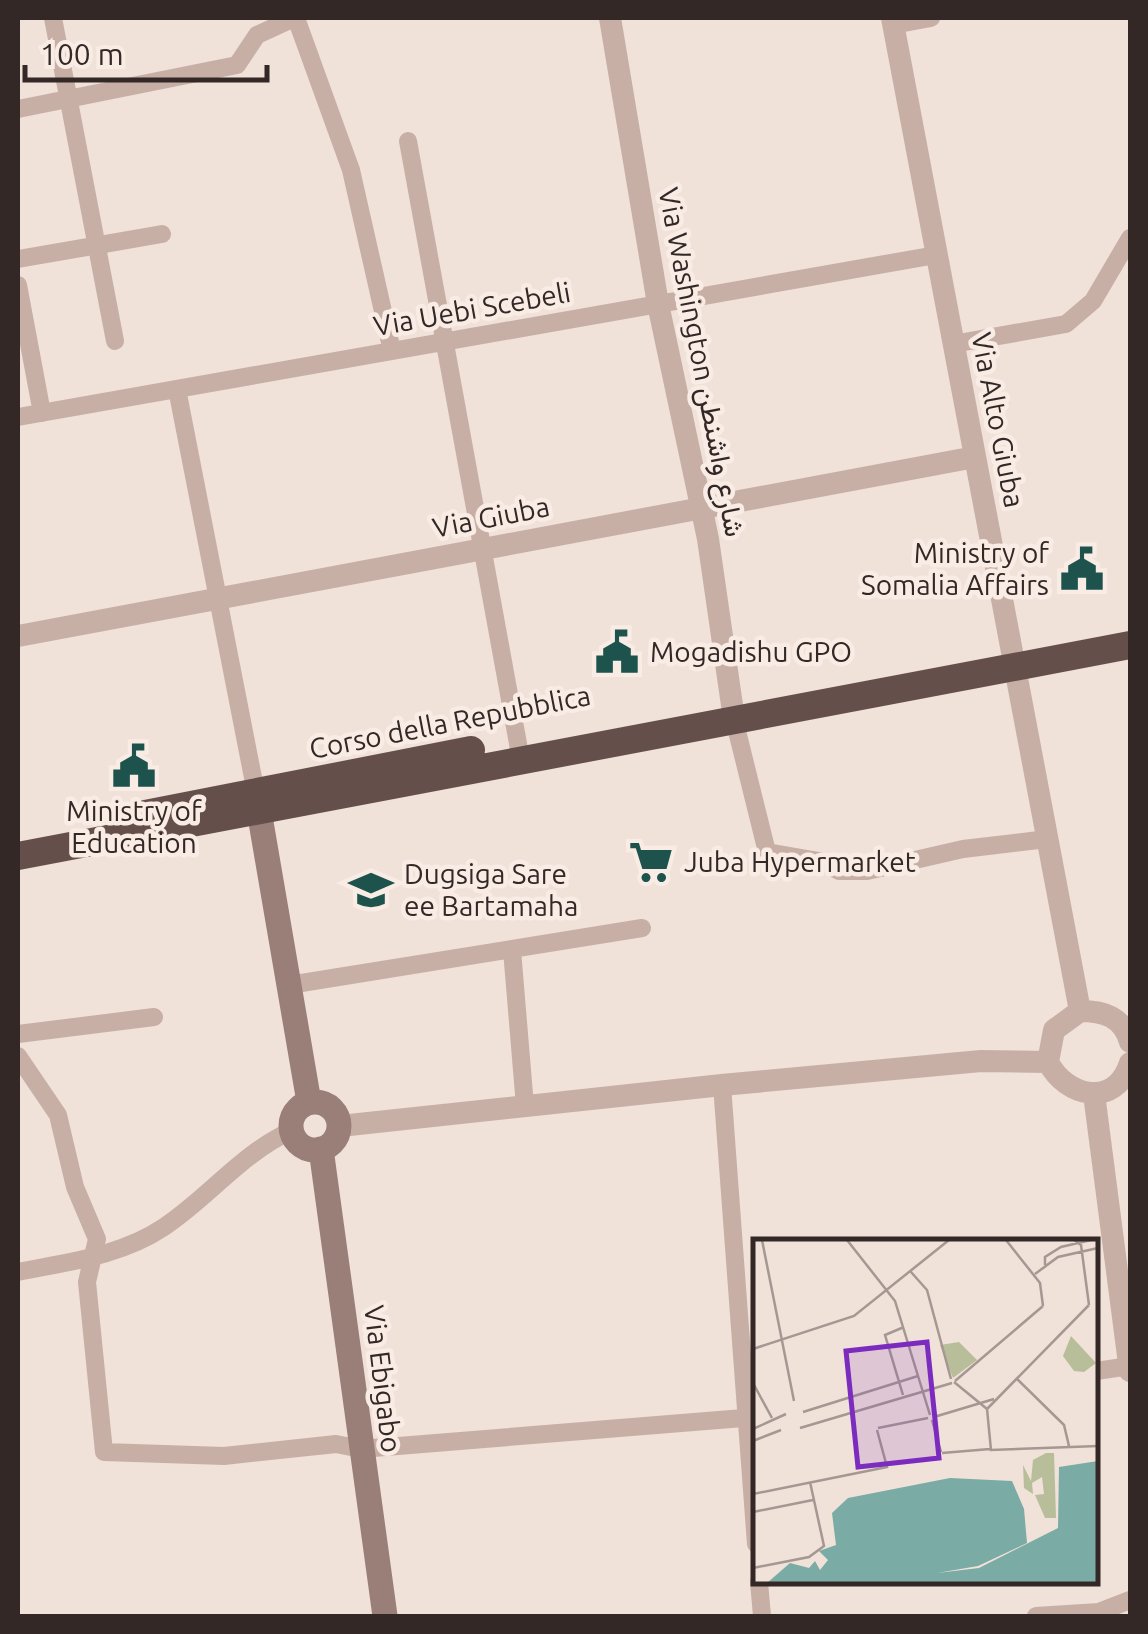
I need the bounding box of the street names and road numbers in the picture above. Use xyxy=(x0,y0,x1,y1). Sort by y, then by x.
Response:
street label: Via Washington شارع واشنطن xyxy=(649,185,752,540)
street label: Via Uebi Scebeli xyxy=(371,276,573,341)
street label: Via Alto Giuba xyxy=(966,330,1031,510)
street label: Via Giuba xyxy=(430,490,552,543)
street label: Corso della Repubblica xyxy=(307,679,593,764)
street label: Via Ebigabo xyxy=(359,1303,408,1454)

